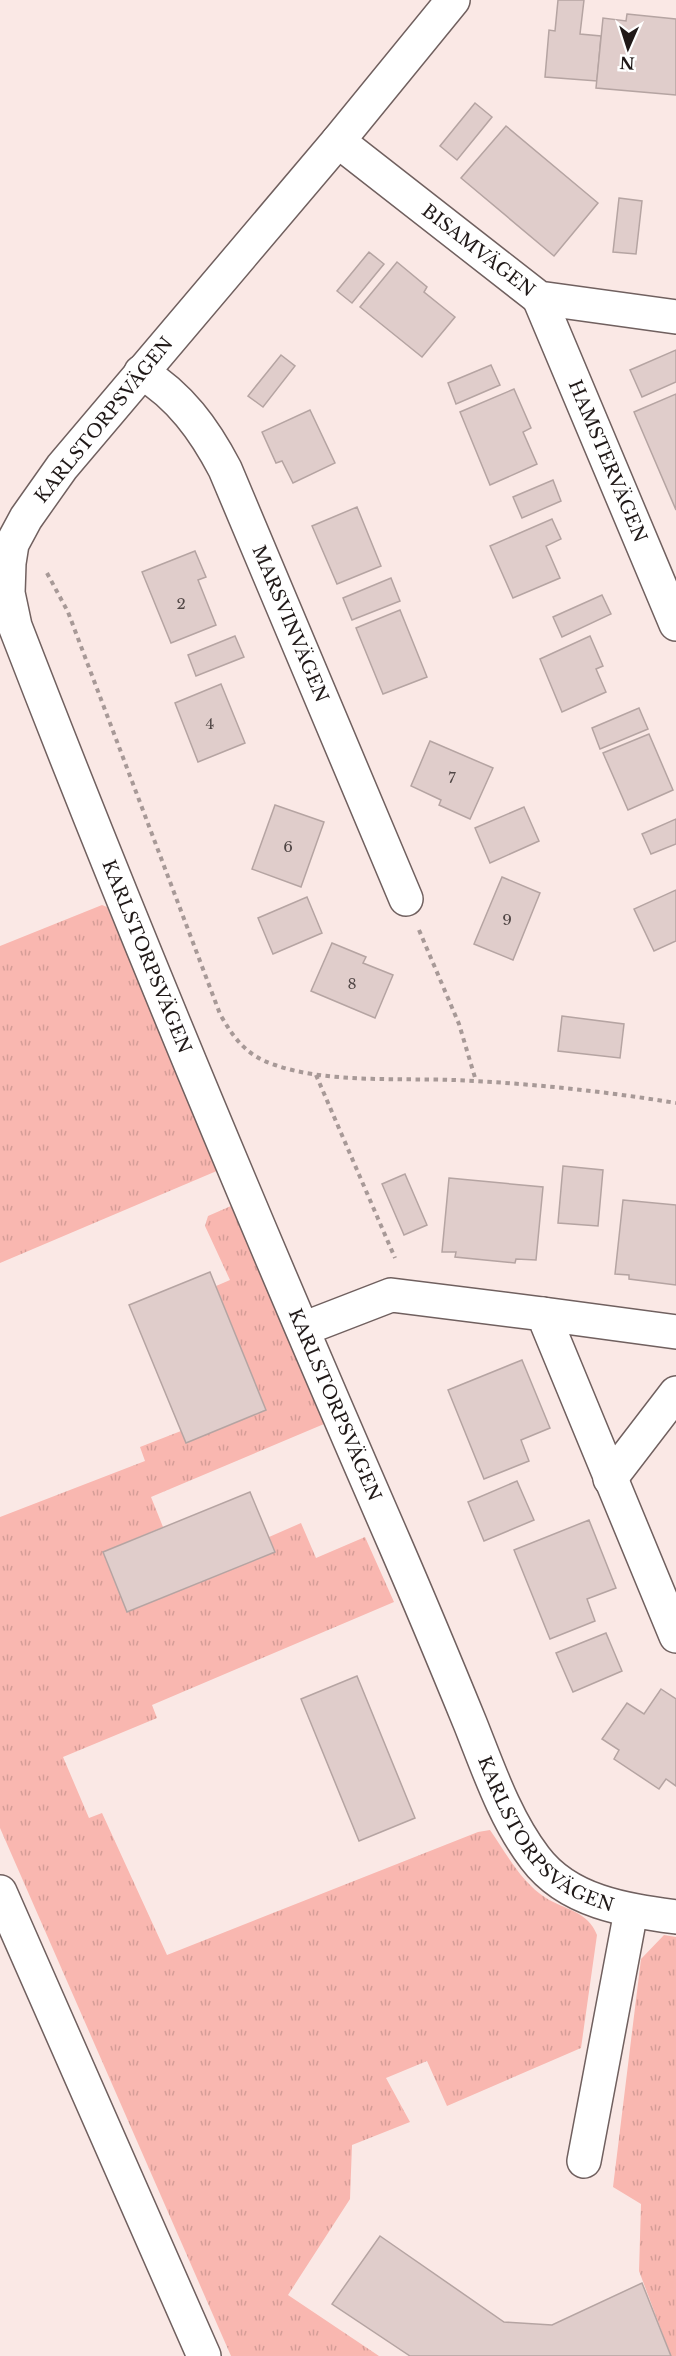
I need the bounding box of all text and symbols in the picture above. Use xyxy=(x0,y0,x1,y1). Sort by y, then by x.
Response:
north arrow xyxy=(598,18,658,78)
text: N xyxy=(619,53,635,73)
street label: BISAMVÄGEN xyxy=(417,200,539,302)
street label: KARLSTORPSVÄGEN xyxy=(30,332,178,507)
street label: HAMSTERVÄGEN xyxy=(564,377,651,546)
street label: MARSVINVÄGEN xyxy=(247,542,333,706)
house number: 2 xyxy=(176,594,186,613)
house number: 4 xyxy=(206,714,214,733)
house number: 7 xyxy=(448,768,456,787)
house number: 6 xyxy=(283,837,293,856)
street label: KARLSTORPSVÄGEN xyxy=(97,857,196,1057)
house number: 9 xyxy=(502,910,512,929)
house number: 8 xyxy=(347,974,357,993)
street label: KARLSTORPSVÄGEN xyxy=(284,1305,386,1504)
street label: KARLSTORPSVÄGEN xyxy=(473,1753,616,1916)

